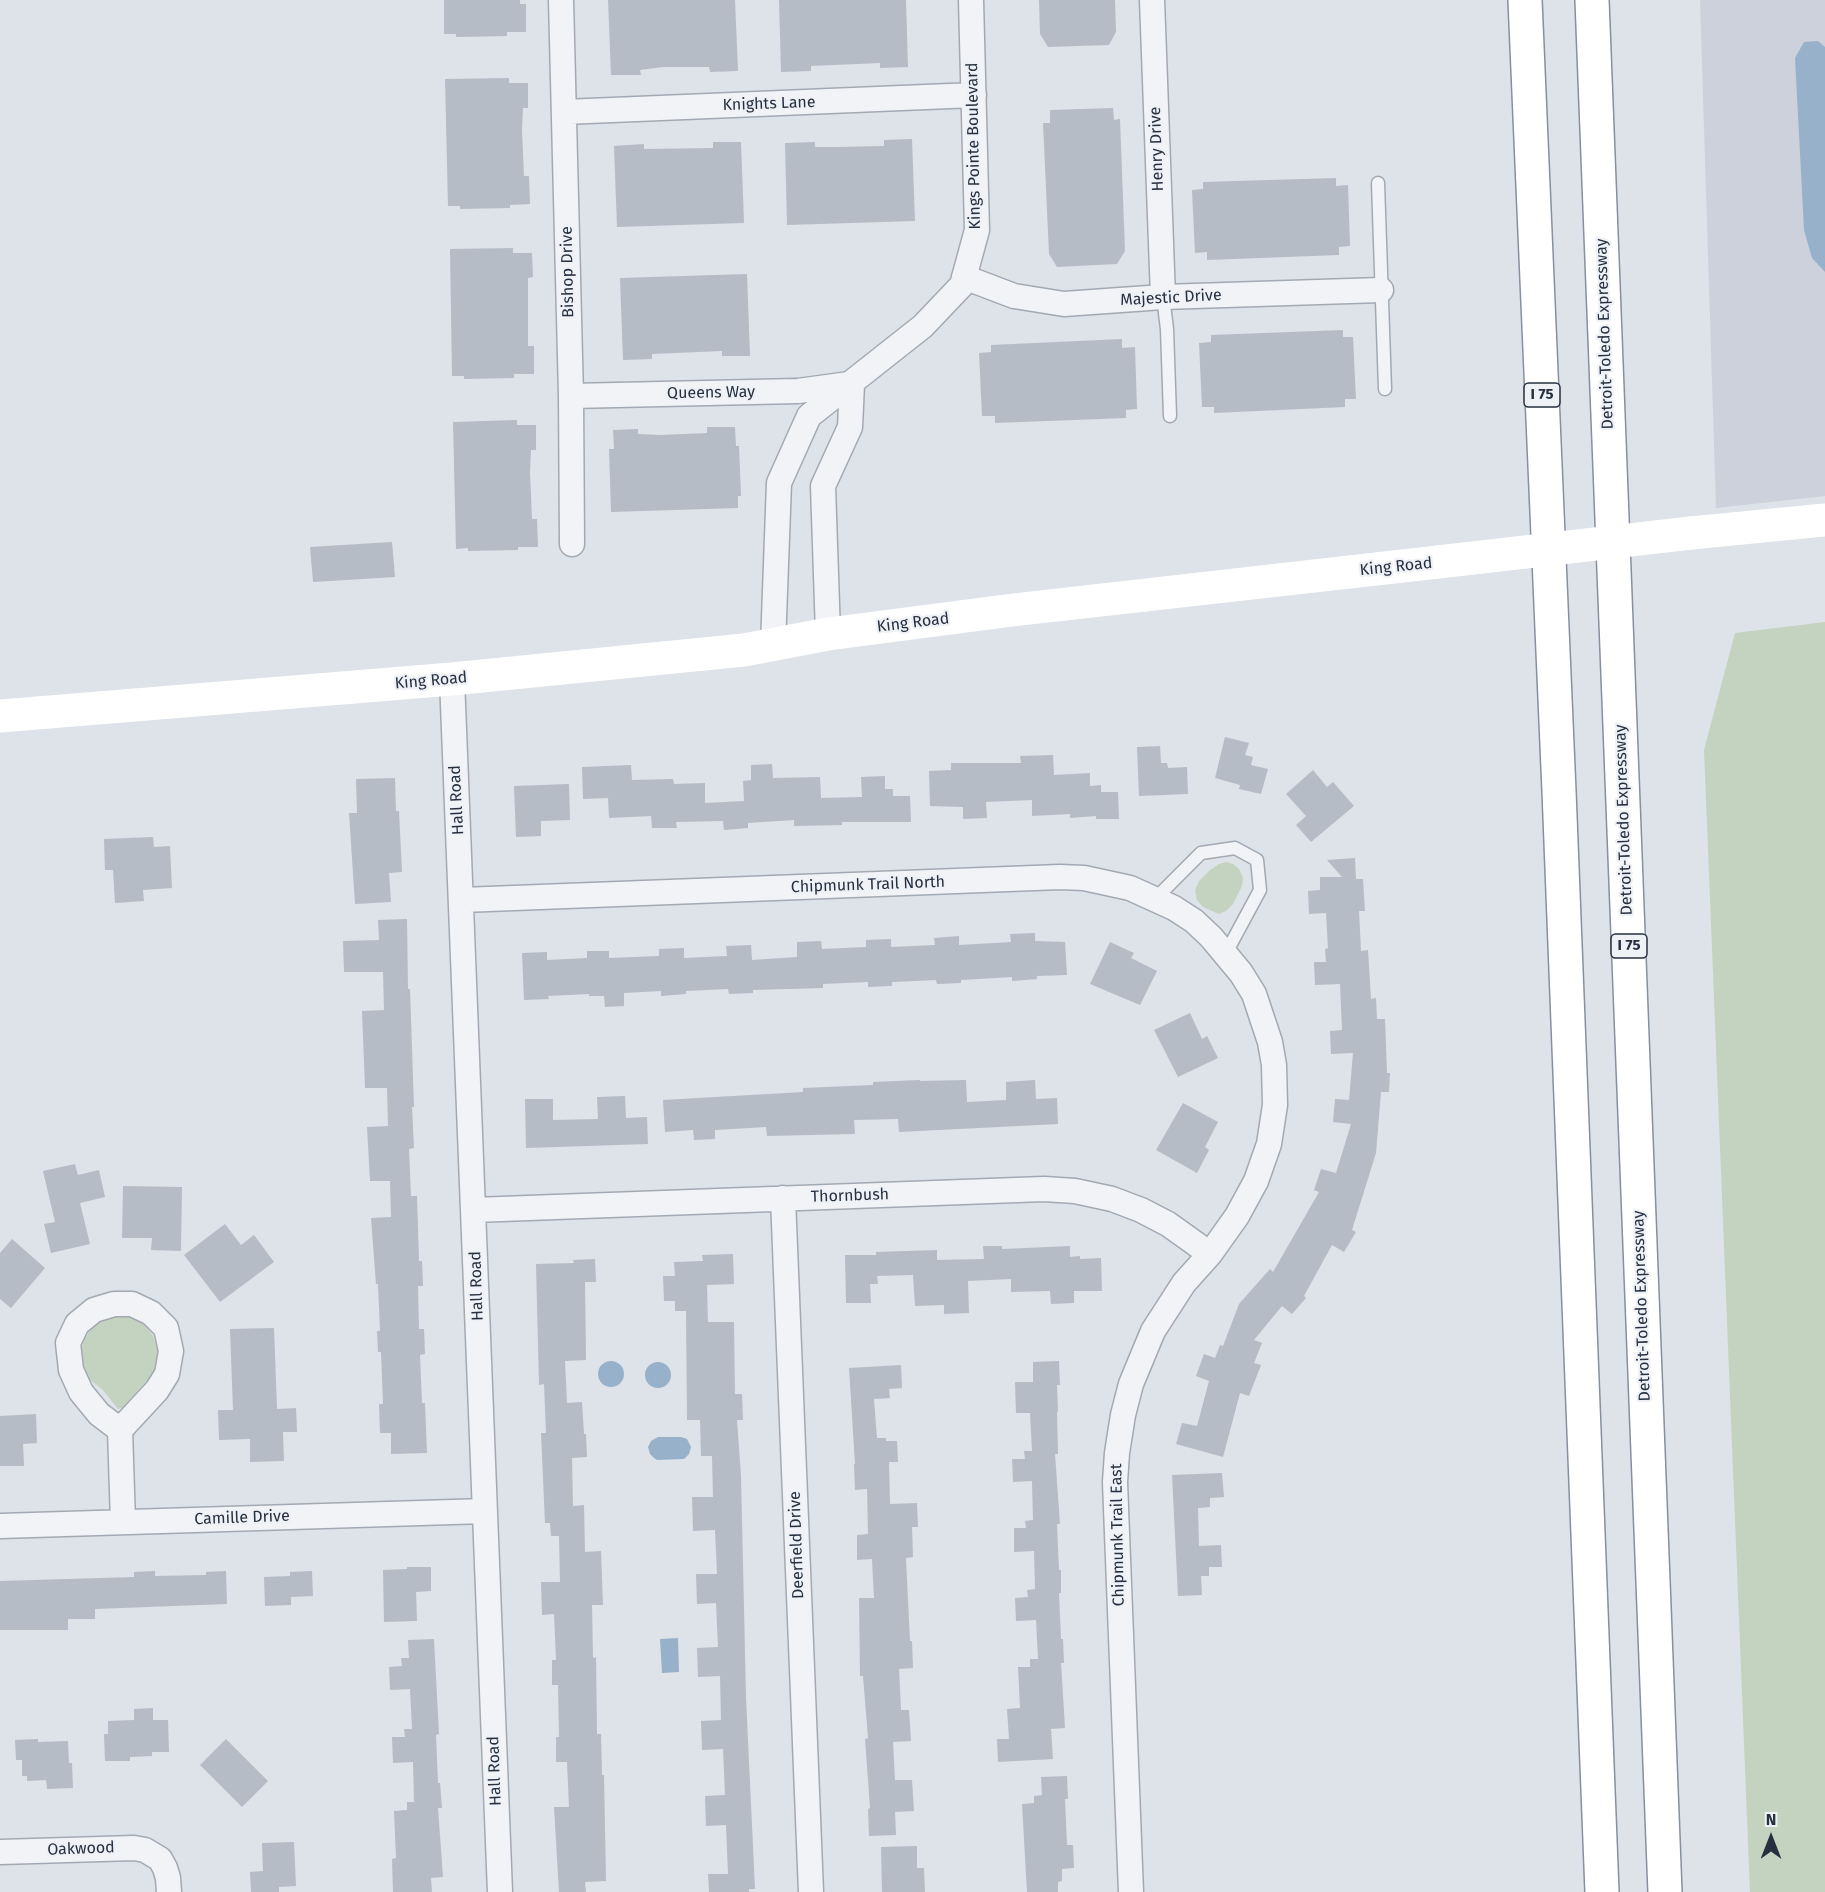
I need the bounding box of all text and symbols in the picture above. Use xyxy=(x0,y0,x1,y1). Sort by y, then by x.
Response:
street label: Kings Pointe Boulevard xyxy=(963,62,985,230)
street label: Knights Lane xyxy=(722,93,816,115)
street label: Henry Drive xyxy=(1146,106,1168,192)
street label: Bishop Drive xyxy=(558,226,578,318)
street label: Detroit-Toledo Expressway xyxy=(1592,238,1618,430)
street label: Majestic Drive xyxy=(1120,286,1222,310)
street label: Queens Way xyxy=(667,383,755,403)
road number: I 75 xyxy=(1524,383,1560,407)
street label: King Road xyxy=(1359,554,1433,580)
street label: King Road xyxy=(876,609,950,637)
street label: King Road xyxy=(394,668,468,694)
street label: Detroit-Toledo Expressway xyxy=(1611,724,1637,916)
street label: Hall Road xyxy=(446,765,468,835)
street label: Chipmunk Trail North xyxy=(791,873,945,897)
road number: I 75 xyxy=(1611,934,1647,958)
street label: Thornbush xyxy=(811,1185,889,1207)
street label: Detroit-Toledo Expressway xyxy=(1629,1210,1655,1402)
street label: Hall Road xyxy=(466,1251,488,1321)
street label: Chipmunk Trail East xyxy=(1107,1463,1129,1607)
street label: Deerfield Drive xyxy=(786,1491,808,1599)
street label: Camille Drive xyxy=(194,1507,290,1529)
street label: Hall Road xyxy=(484,1736,506,1806)
north arrow xyxy=(1741,1808,1801,1868)
text: N xyxy=(1766,1810,1776,1829)
street label: Oakwood xyxy=(47,1838,115,1860)

